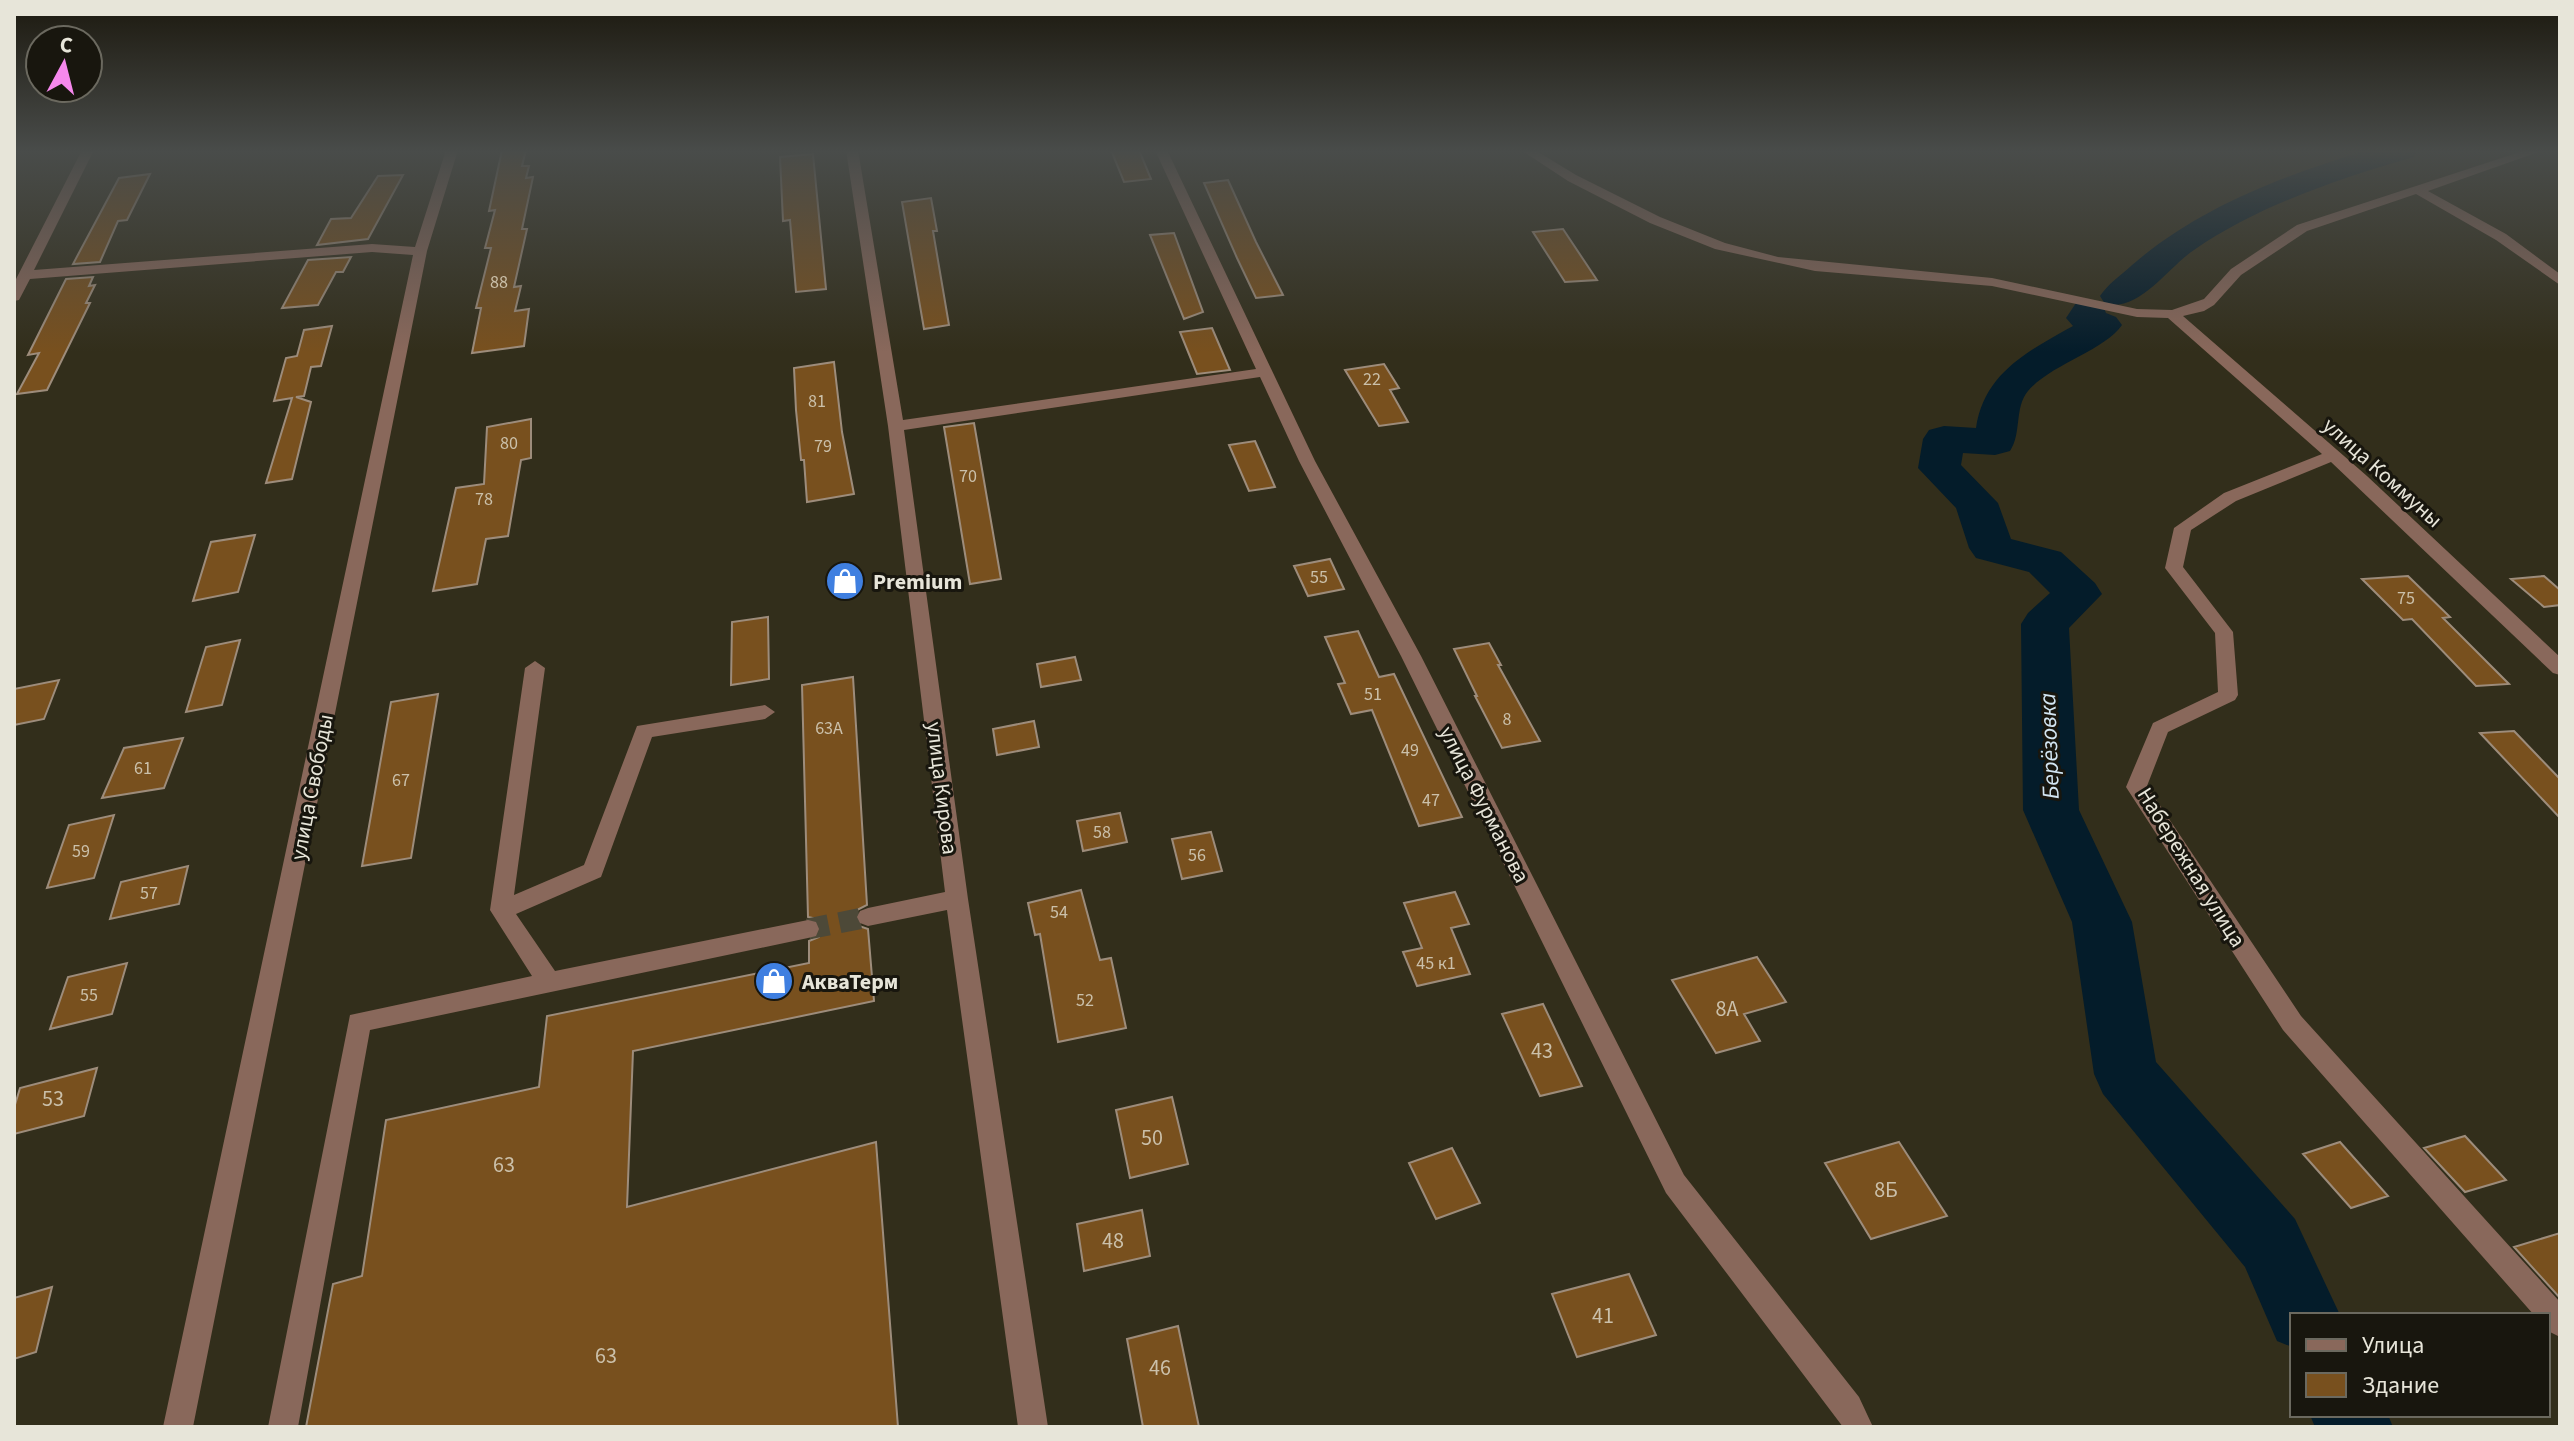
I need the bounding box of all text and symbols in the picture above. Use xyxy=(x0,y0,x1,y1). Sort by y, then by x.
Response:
north arrow xyxy=(24,24,104,104)
text: С xyxy=(58,28,75,62)
house number: 88 xyxy=(490,270,508,295)
house number: 22 xyxy=(1363,367,1381,392)
house number: 81 xyxy=(808,389,826,414)
street label: улица Коммуны xyxy=(2315,410,2449,535)
house number: 80 xyxy=(500,431,518,456)
house number: 79 xyxy=(814,434,832,459)
house number: 70 xyxy=(959,464,977,489)
house number: 78 xyxy=(475,487,493,512)
shop icon: Premium xyxy=(824,560,866,602)
house number: 55 xyxy=(1310,565,1328,590)
place label: Premium xyxy=(873,566,962,598)
house number: 75 xyxy=(2397,586,2415,611)
house number: 51 xyxy=(1364,682,1382,707)
water label: Берёзовка xyxy=(2030,692,2069,800)
house number: 8 xyxy=(1503,707,1512,732)
street label: улица Свободы xyxy=(282,711,342,863)
house number: 63А xyxy=(815,716,843,741)
street label: улица Кирова xyxy=(918,720,966,856)
street label: улица Фурманова xyxy=(1431,720,1537,888)
house number: 49 xyxy=(1401,738,1419,763)
house number: 61 xyxy=(134,756,152,781)
house number: 67 xyxy=(392,768,410,793)
street label: Набережная улица xyxy=(2129,781,2253,954)
house number: 47 xyxy=(1422,788,1440,813)
house number: 58 xyxy=(1093,820,1111,845)
house number: 59 xyxy=(72,839,90,864)
house number: 56 xyxy=(1188,843,1206,868)
house number: 57 xyxy=(140,881,158,906)
house number: 54 xyxy=(1050,900,1068,925)
house number: 45 к1 xyxy=(1416,951,1456,976)
shop icon: АкваТерм xyxy=(753,960,795,1002)
place label: АкваТерм xyxy=(801,966,898,998)
house number: 55 xyxy=(80,983,98,1008)
house number: 52 xyxy=(1076,988,1094,1013)
house number: 8А xyxy=(1716,993,1738,1025)
house number: 43 xyxy=(1531,1035,1553,1067)
house number: 53 xyxy=(42,1083,64,1115)
house number: 50 xyxy=(1141,1122,1163,1154)
house number: 63 xyxy=(493,1149,515,1181)
house number: 8Б xyxy=(1874,1174,1898,1206)
house number: 48 xyxy=(1102,1225,1124,1257)
house number: 41 xyxy=(1592,1300,1614,1332)
legend xyxy=(2290,1313,2550,1417)
text: Улица xyxy=(2362,1328,2424,1363)
house number: 63 xyxy=(595,1340,617,1372)
house number: 46 xyxy=(1149,1352,1171,1384)
text: Здание xyxy=(2362,1368,2439,1403)

